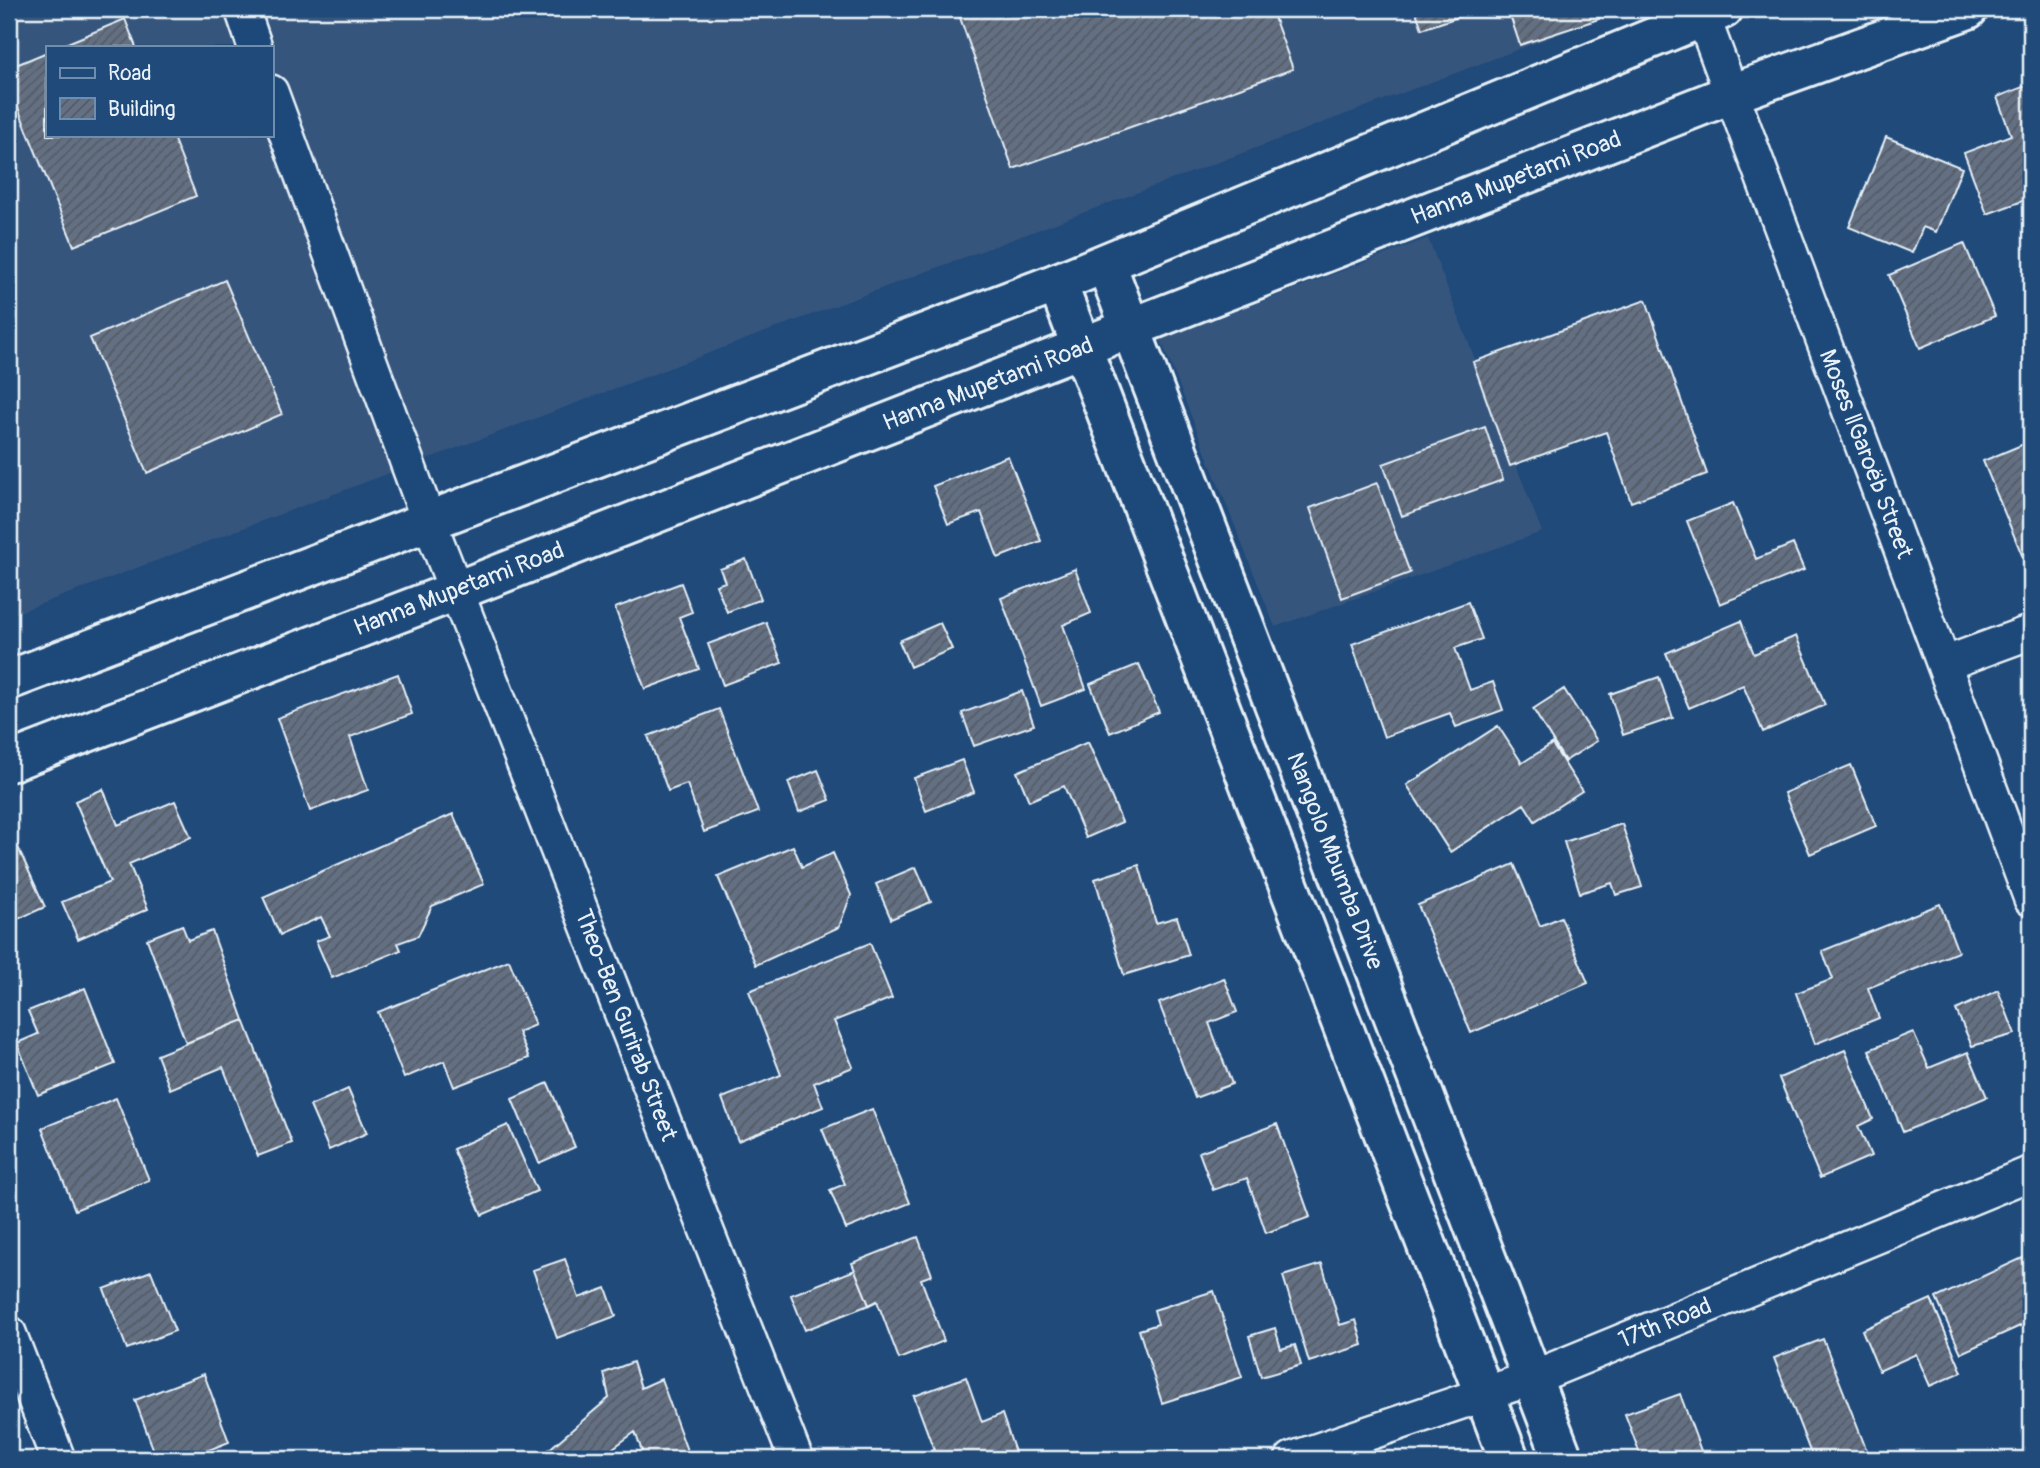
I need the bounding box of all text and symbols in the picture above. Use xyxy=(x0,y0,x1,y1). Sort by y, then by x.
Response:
legend xyxy=(46,46,273,136)
text: Road xyxy=(108,60,152,87)
text: Building xyxy=(108,96,175,123)
street label: Hanna Mupetami Road xyxy=(1407,125,1625,231)
street label: Hanna Mupetami Road xyxy=(879,331,1097,437)
street label: Moses ǁGaroëb Street xyxy=(1813,345,1919,563)
street label: Hanna Mupetami Road xyxy=(350,536,568,642)
street label: Nangolo Mbumba Drive xyxy=(1280,748,1390,974)
street label: Theo-Ben Gurirab Street xyxy=(568,905,684,1145)
street label: 17th Road xyxy=(1614,1291,1716,1355)

